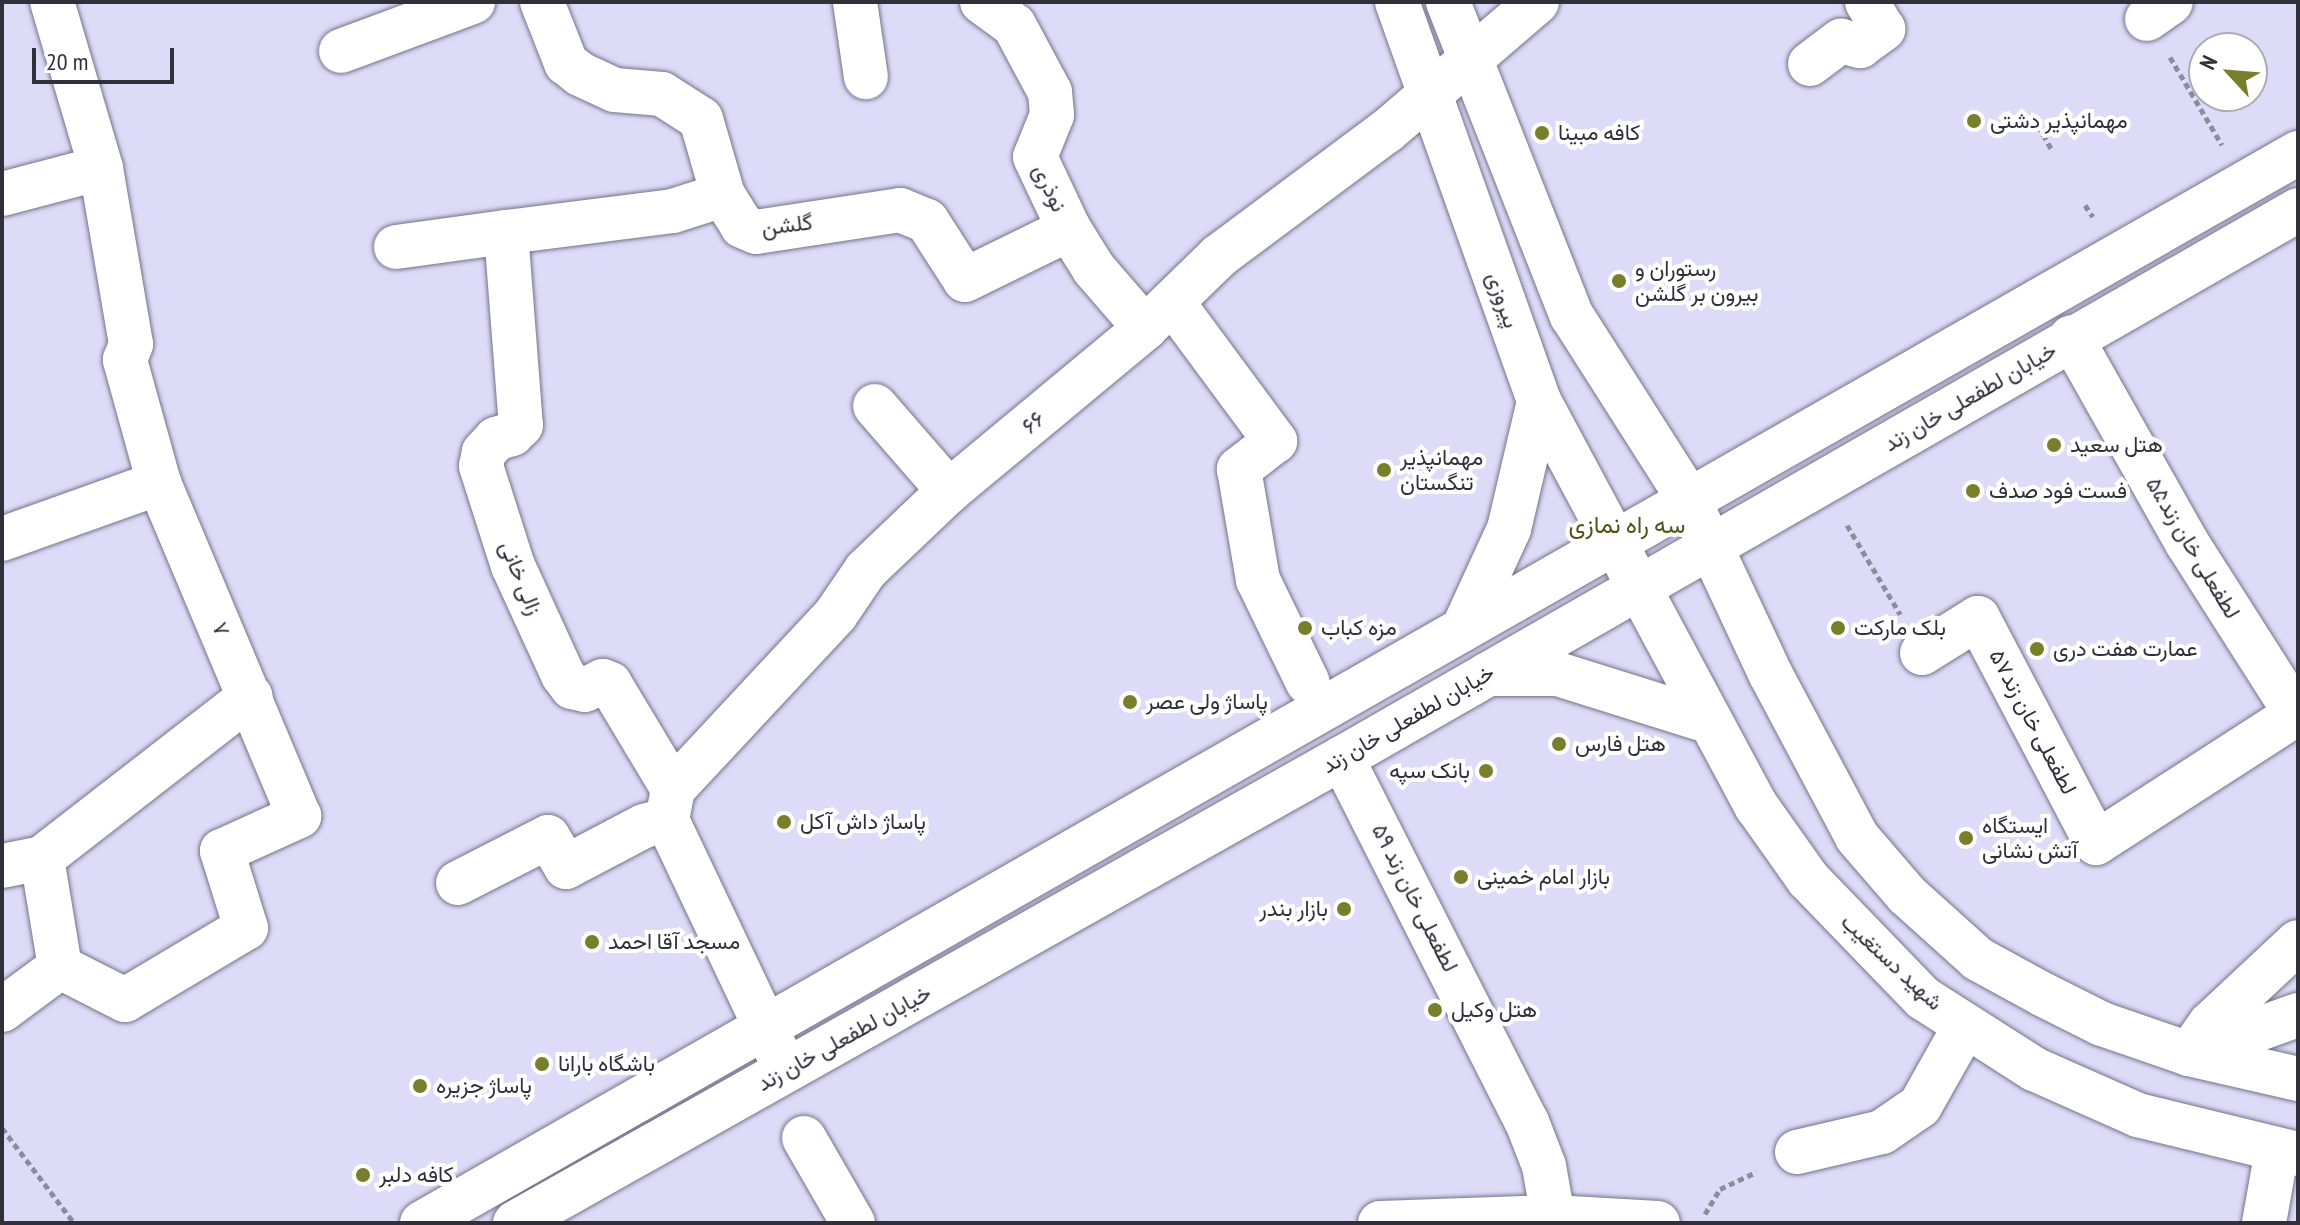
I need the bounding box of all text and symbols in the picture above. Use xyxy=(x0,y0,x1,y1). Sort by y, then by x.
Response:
scale bar xyxy=(36,32,178,82)
north arrow xyxy=(2188,32,2268,112)
text: 20 m xyxy=(46,46,88,77)
text: N xyxy=(2193,51,2223,74)
place label: مهمانپذیر دشتی xyxy=(1990,108,2128,134)
marker: مهمانپذیر دشتی xyxy=(1965,112,1983,130)
place label: کافه مبینا xyxy=(1558,120,1640,146)
marker: کافه مبینا xyxy=(1533,124,1551,142)
street label: نوذری xyxy=(1028,160,1072,216)
street label: گلشن xyxy=(760,209,814,241)
place label: رستوران و بیرون بر گلشن xyxy=(1635,255,1759,306)
street label: پیروزی xyxy=(1481,269,1525,331)
marker: رستوران و بیرون بر گلشن xyxy=(1610,272,1628,290)
street label: خیابان لطفعلی خان زند xyxy=(1879,337,2061,457)
street label: ۶۶ xyxy=(1016,405,1050,439)
place label: هتل سعيد xyxy=(2070,432,2163,458)
marker: هتل سعيد xyxy=(2045,436,2063,454)
place label: مهمانپذیر تنگستان xyxy=(1400,444,1483,496)
marker: مهمانپذیر تنگستان xyxy=(1375,461,1393,479)
street label: لطفعلی خان زند۵۵ xyxy=(2140,472,2246,624)
place label: فست فود صدف xyxy=(1989,478,2127,504)
marker: فست فود صدف xyxy=(1964,482,1982,500)
district label: سه راه نمازی xyxy=(1569,511,1685,539)
street label: زالی خانی xyxy=(494,537,548,619)
place label: مزه کباب xyxy=(1321,615,1397,641)
place label: بلک مارکت xyxy=(1854,615,1946,641)
street label: ۷ xyxy=(206,618,236,640)
marker: مزه کباب xyxy=(1296,619,1314,637)
marker: بلک مارکت xyxy=(1829,619,1847,637)
place label: عمارت هفت دری xyxy=(2053,636,2197,662)
marker: عمارت هفت دری xyxy=(2028,640,2046,658)
street label: لطفعلی خان زند۵۷ xyxy=(1984,645,2082,799)
street label: خیابان لطفعلی خان زند xyxy=(1317,659,1499,779)
place label: پاساژ ولی عصر xyxy=(1146,689,1268,715)
marker: پاساژ ولی عصر xyxy=(1121,693,1139,711)
place label: هتل فارس xyxy=(1575,731,1666,757)
marker: هتل فارس xyxy=(1550,735,1568,753)
place label: بانک سپه xyxy=(1389,758,1470,784)
marker: بانک سپه xyxy=(1477,762,1495,780)
place label: پاساژ داش آکل xyxy=(800,809,926,835)
place label: ایستگاه آتش نشانی xyxy=(1982,812,2078,864)
marker: پاساژ داش آکل xyxy=(775,813,793,831)
street label: لطفعلی خان زند ۵۹ xyxy=(1366,819,1464,977)
marker: ایستگاه آتش نشانی xyxy=(1957,829,1975,847)
place label: بازار امام خمینی xyxy=(1477,864,1610,890)
marker: بازار امام خمینی xyxy=(1452,868,1470,886)
place label: بازار بندر xyxy=(1259,896,1328,922)
marker: بازار بندر xyxy=(1335,900,1353,918)
street label: شهید دستغیب xyxy=(1836,908,1948,1016)
place label: مسجد آقا احمد xyxy=(608,929,740,955)
marker: مسجد آقا احمد xyxy=(583,933,601,951)
street label: خیابان لطفعلی خان زند xyxy=(752,979,936,1097)
place label: هتل وکیل xyxy=(1451,997,1537,1023)
marker: هتل وکیل xyxy=(1426,1001,1444,1019)
place label: باشگاه بارانا xyxy=(558,1051,655,1077)
marker: باشگاه بارانا xyxy=(533,1055,551,1073)
place label: پاساژ جزیره xyxy=(436,1073,532,1099)
marker: پاساژ جزیره xyxy=(411,1077,429,1095)
place label: کافه دلبر xyxy=(379,1162,454,1188)
marker: کافه دلبر xyxy=(354,1166,372,1184)

